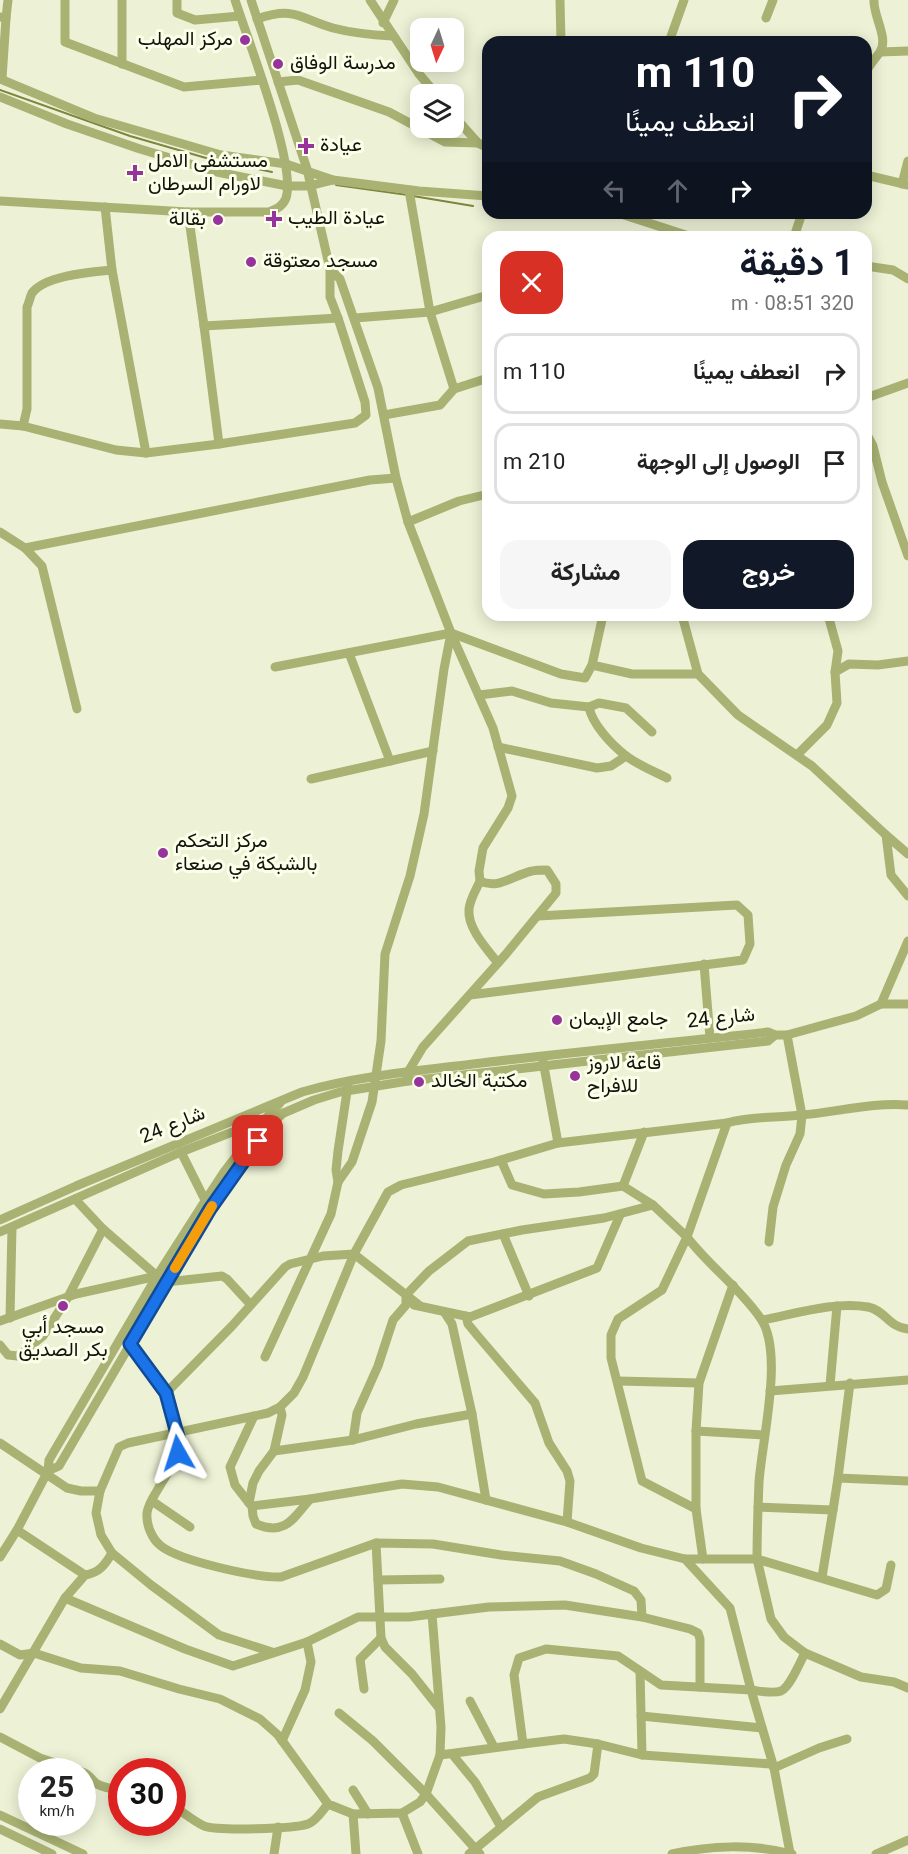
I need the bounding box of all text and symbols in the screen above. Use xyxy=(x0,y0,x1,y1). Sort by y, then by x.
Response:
north arrow xyxy=(410,18,464,72)
map controls xyxy=(410,18,464,138)
place label: مركز المهلب xyxy=(138,24,233,56)
marker: مركز المهلب xyxy=(238,33,252,47)
text: 110 m xyxy=(636,44,755,110)
place label: مدرسة الوفاق xyxy=(290,48,396,80)
marker: مدرسة الوفاق xyxy=(271,57,285,71)
icon: right xyxy=(776,60,854,138)
button: layers xyxy=(410,84,464,138)
text: انعطف يمينًا xyxy=(625,103,755,146)
place label: عيادة xyxy=(320,130,362,162)
marker: عيادة xyxy=(297,137,315,155)
place label: مستشفى الامل لاورام السرطان xyxy=(148,146,268,201)
marker: مستشفى الامل لاورام السرطان xyxy=(126,164,144,182)
icon: left xyxy=(598,174,631,207)
icon: ahead xyxy=(661,174,694,207)
icon: right xyxy=(724,174,757,207)
place label: عيادة الطيب xyxy=(288,203,385,235)
place label: بقالة xyxy=(169,204,206,236)
marker: عيادة الطيب xyxy=(265,210,283,228)
marker: بقالة xyxy=(211,213,225,227)
text: 1 دقيقة xyxy=(739,238,854,294)
place label: مسجد معتوقة xyxy=(263,246,378,278)
button: close xyxy=(500,251,563,314)
marker: مسجد معتوقة xyxy=(244,255,258,269)
text: 320 m · 08:51 xyxy=(731,289,854,321)
text: 110 m xyxy=(503,356,565,391)
text: انعطف يمينًا xyxy=(693,356,800,391)
icon: right xyxy=(818,357,851,390)
text: 210 m xyxy=(503,446,565,481)
text: الوصول إلى الوجهة xyxy=(637,446,800,481)
icon: arrive xyxy=(818,447,851,480)
button: مشاركة xyxy=(500,540,671,609)
button: خروج xyxy=(683,540,854,609)
place label: مركز التحكم بالشبكة في صنعاء xyxy=(175,826,317,881)
marker: مركز التحكم بالشبكة في صنعاء xyxy=(156,846,170,860)
street label: شارع 24 xyxy=(685,1000,757,1038)
place label: جامع الإيمان xyxy=(569,1004,668,1036)
marker: جامع الإيمان xyxy=(550,1013,564,1027)
place label: قاعة لاروز للافراح xyxy=(586,1048,661,1103)
place label: مكتبة الخالد xyxy=(431,1066,527,1098)
marker: قاعة لاروز للافراح xyxy=(568,1069,582,1083)
marker: مكتبة الخالد xyxy=(412,1075,426,1089)
street label: شارع 24 xyxy=(135,1098,211,1154)
pin xyxy=(232,1115,283,1166)
icon: arrive xyxy=(241,1124,274,1157)
marker: مسجد أبي بكر الصديق xyxy=(56,1299,70,1313)
place label: مسجد أبي بكر الصديق xyxy=(18,1312,108,1367)
position arrow xyxy=(146,1421,210,1485)
speed limit sign: 30 xyxy=(108,1758,186,1836)
text: 25 xyxy=(40,1766,74,1813)
text: km/h xyxy=(39,1801,75,1824)

